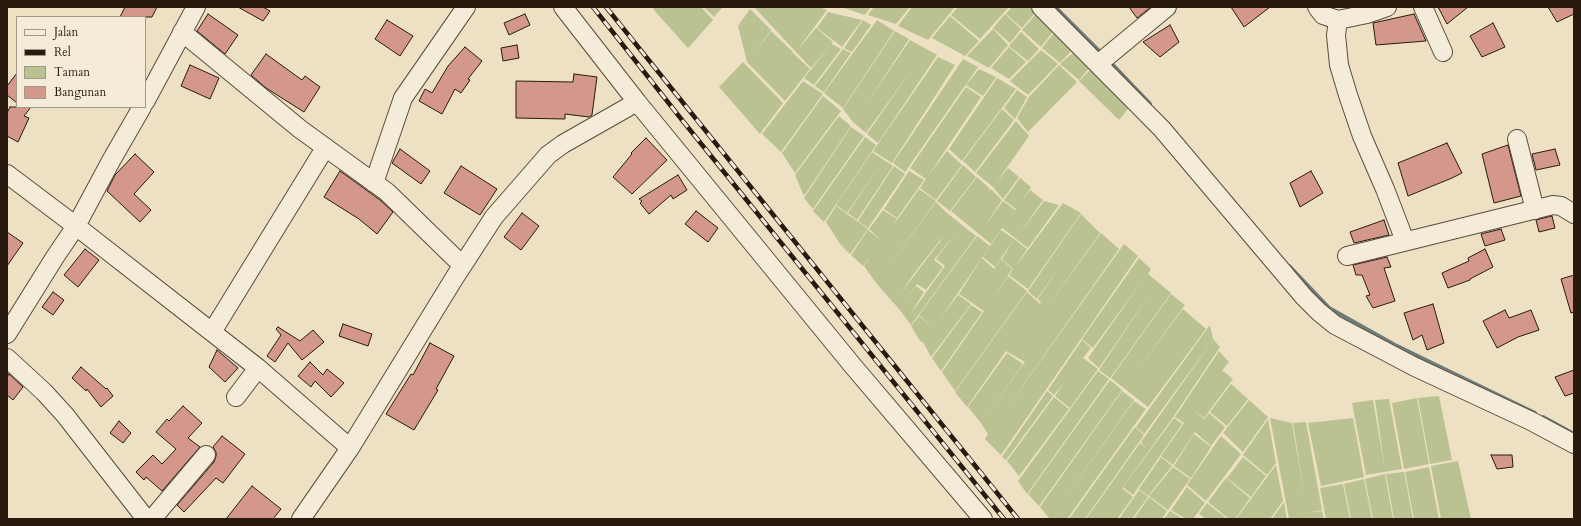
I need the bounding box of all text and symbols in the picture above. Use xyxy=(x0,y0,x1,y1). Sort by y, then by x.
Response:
legend xyxy=(16,16,146,108)
text: Jalan xyxy=(54,24,78,40)
text: Rel xyxy=(54,44,71,60)
text: Taman xyxy=(54,64,90,80)
text: Bangunan xyxy=(54,84,106,100)

